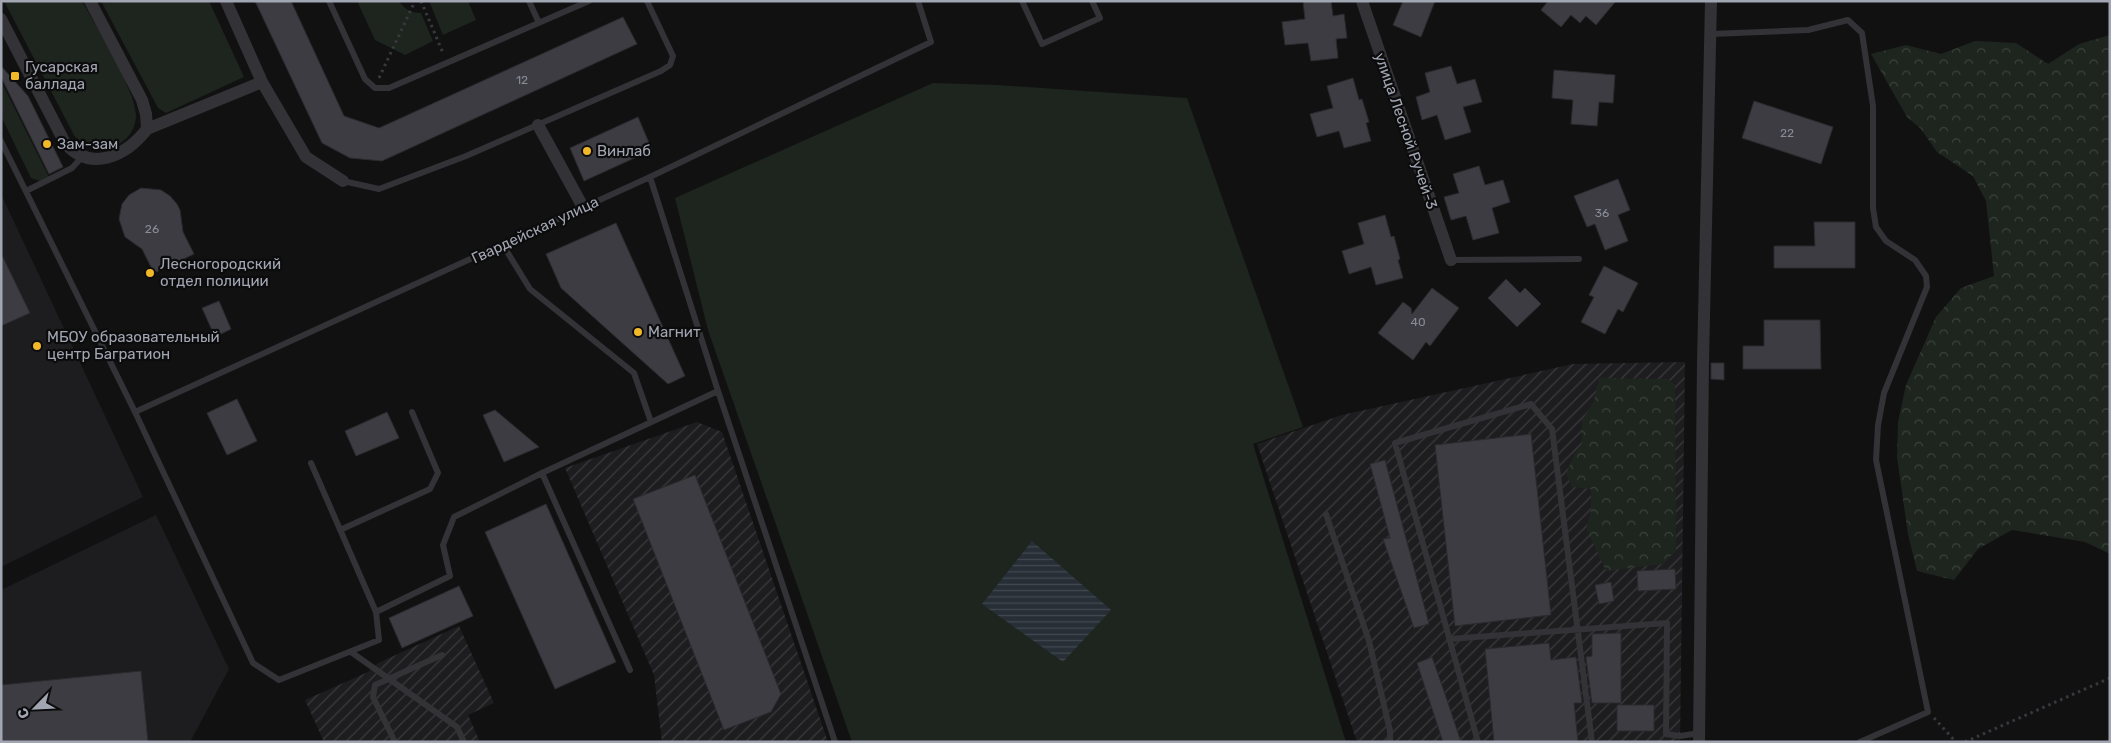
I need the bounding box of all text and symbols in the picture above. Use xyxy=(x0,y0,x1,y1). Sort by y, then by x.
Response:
street label: улица Лесной Ручей-3 xyxy=(1371,50,1441,212)
place label: Гусарская баллада xyxy=(25,58,98,93)
marker: Гусарская баллада xyxy=(9,70,21,82)
house number: 12 xyxy=(516,73,528,87)
house number: 22 xyxy=(1780,126,1794,140)
place label: Зам-зам xyxy=(57,135,118,153)
marker: Зам-зам xyxy=(41,138,53,150)
place label: Винлаб xyxy=(597,142,651,160)
marker: Винлаб xyxy=(581,145,593,157)
street label: Гвардейская улица xyxy=(469,193,601,267)
house number: 36 xyxy=(1595,206,1609,220)
house number: 26 xyxy=(145,222,159,236)
place label: Лесногородский отдел полиции xyxy=(160,255,281,290)
marker: Лесногородский отдел полиции xyxy=(144,267,156,279)
house number: 40 xyxy=(1410,315,1426,329)
place label: Магнит xyxy=(648,323,701,341)
marker: Магнит xyxy=(632,326,644,338)
place label: МБОУ образовательный центр Багратион xyxy=(47,328,220,363)
marker: МБОУ образовательный центр Багратион xyxy=(31,340,43,352)
north arrow xyxy=(10,683,60,733)
text: С xyxy=(14,705,33,721)

